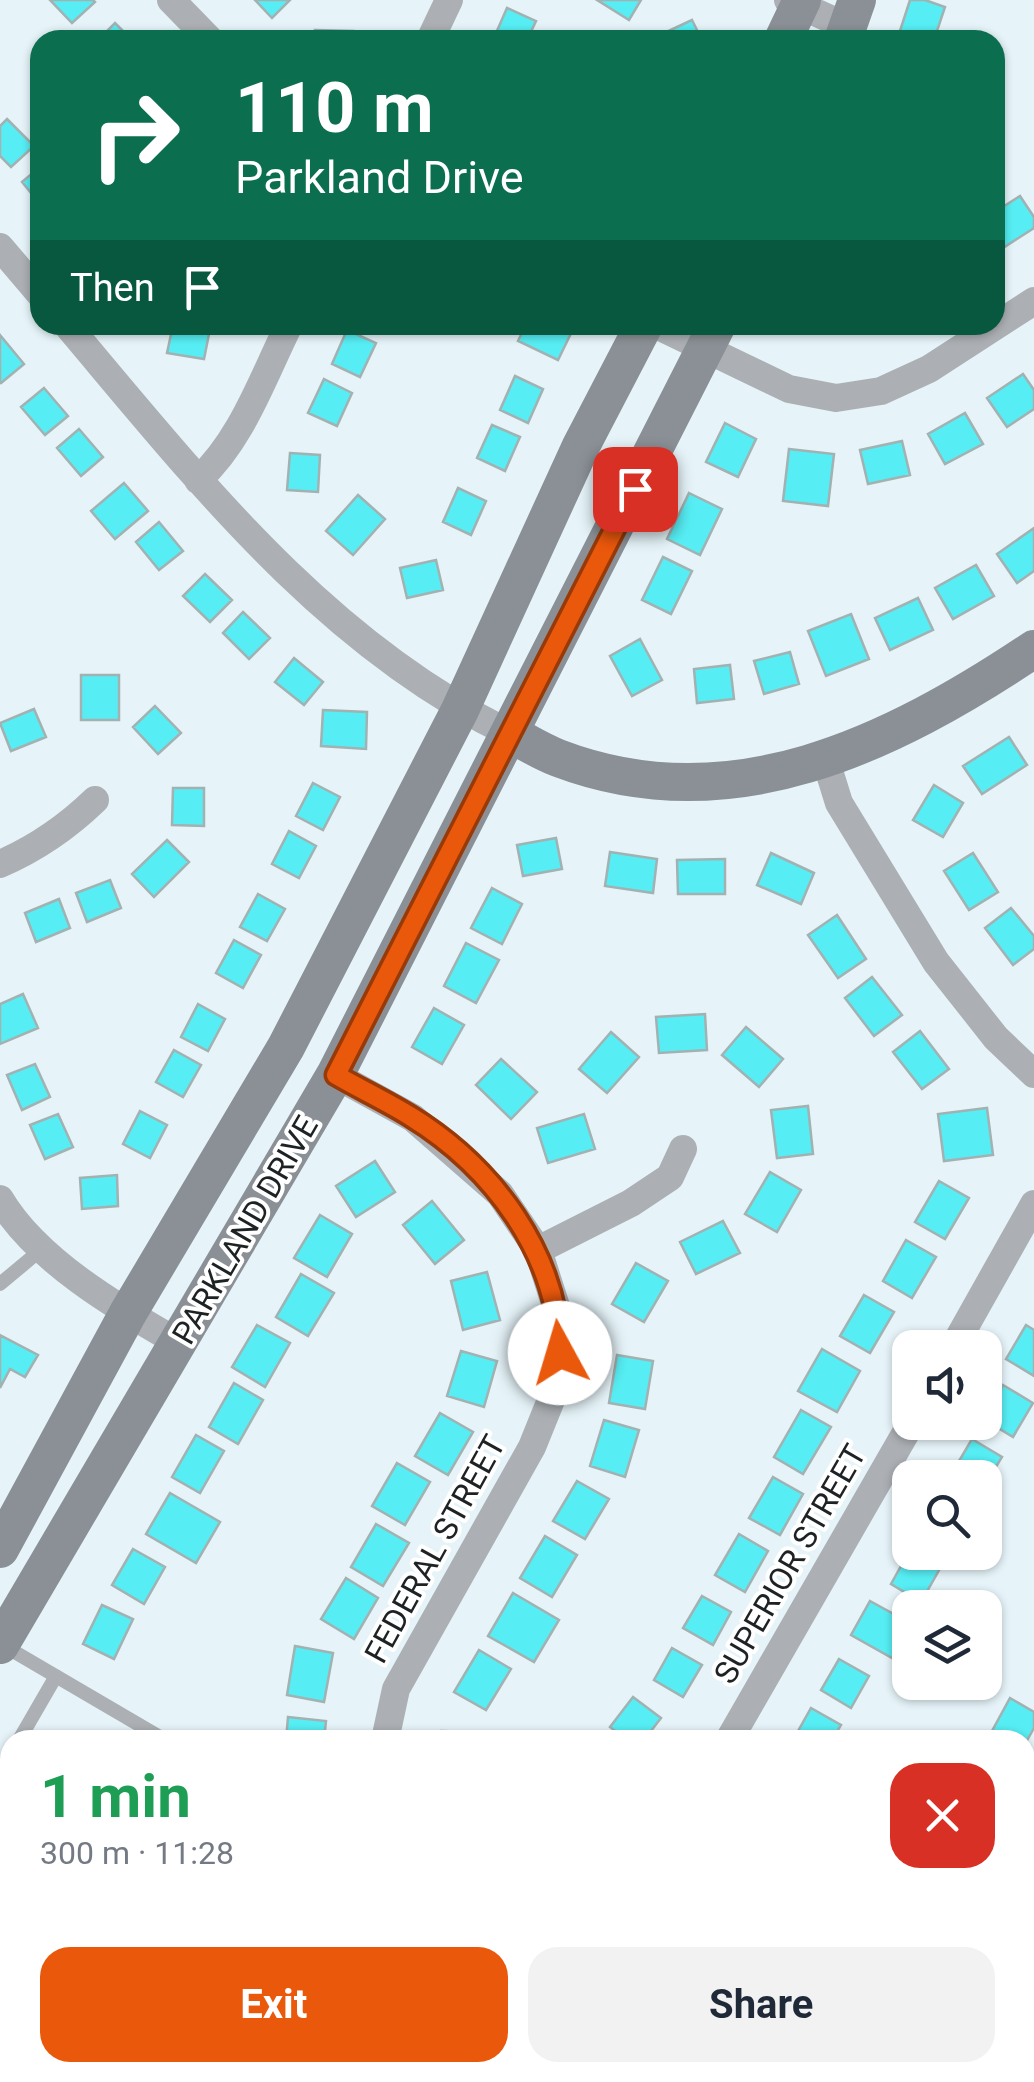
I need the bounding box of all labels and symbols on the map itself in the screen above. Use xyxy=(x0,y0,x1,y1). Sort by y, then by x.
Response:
pin xyxy=(593,447,678,532)
street label: PARKLAND DRIVE xyxy=(164,1109,326,1351)
position arrow xyxy=(508,1301,612,1405)
street label: FEDERAL STREET xyxy=(357,1429,513,1669)
street label: SUPERIOR STREET xyxy=(706,1438,874,1690)

